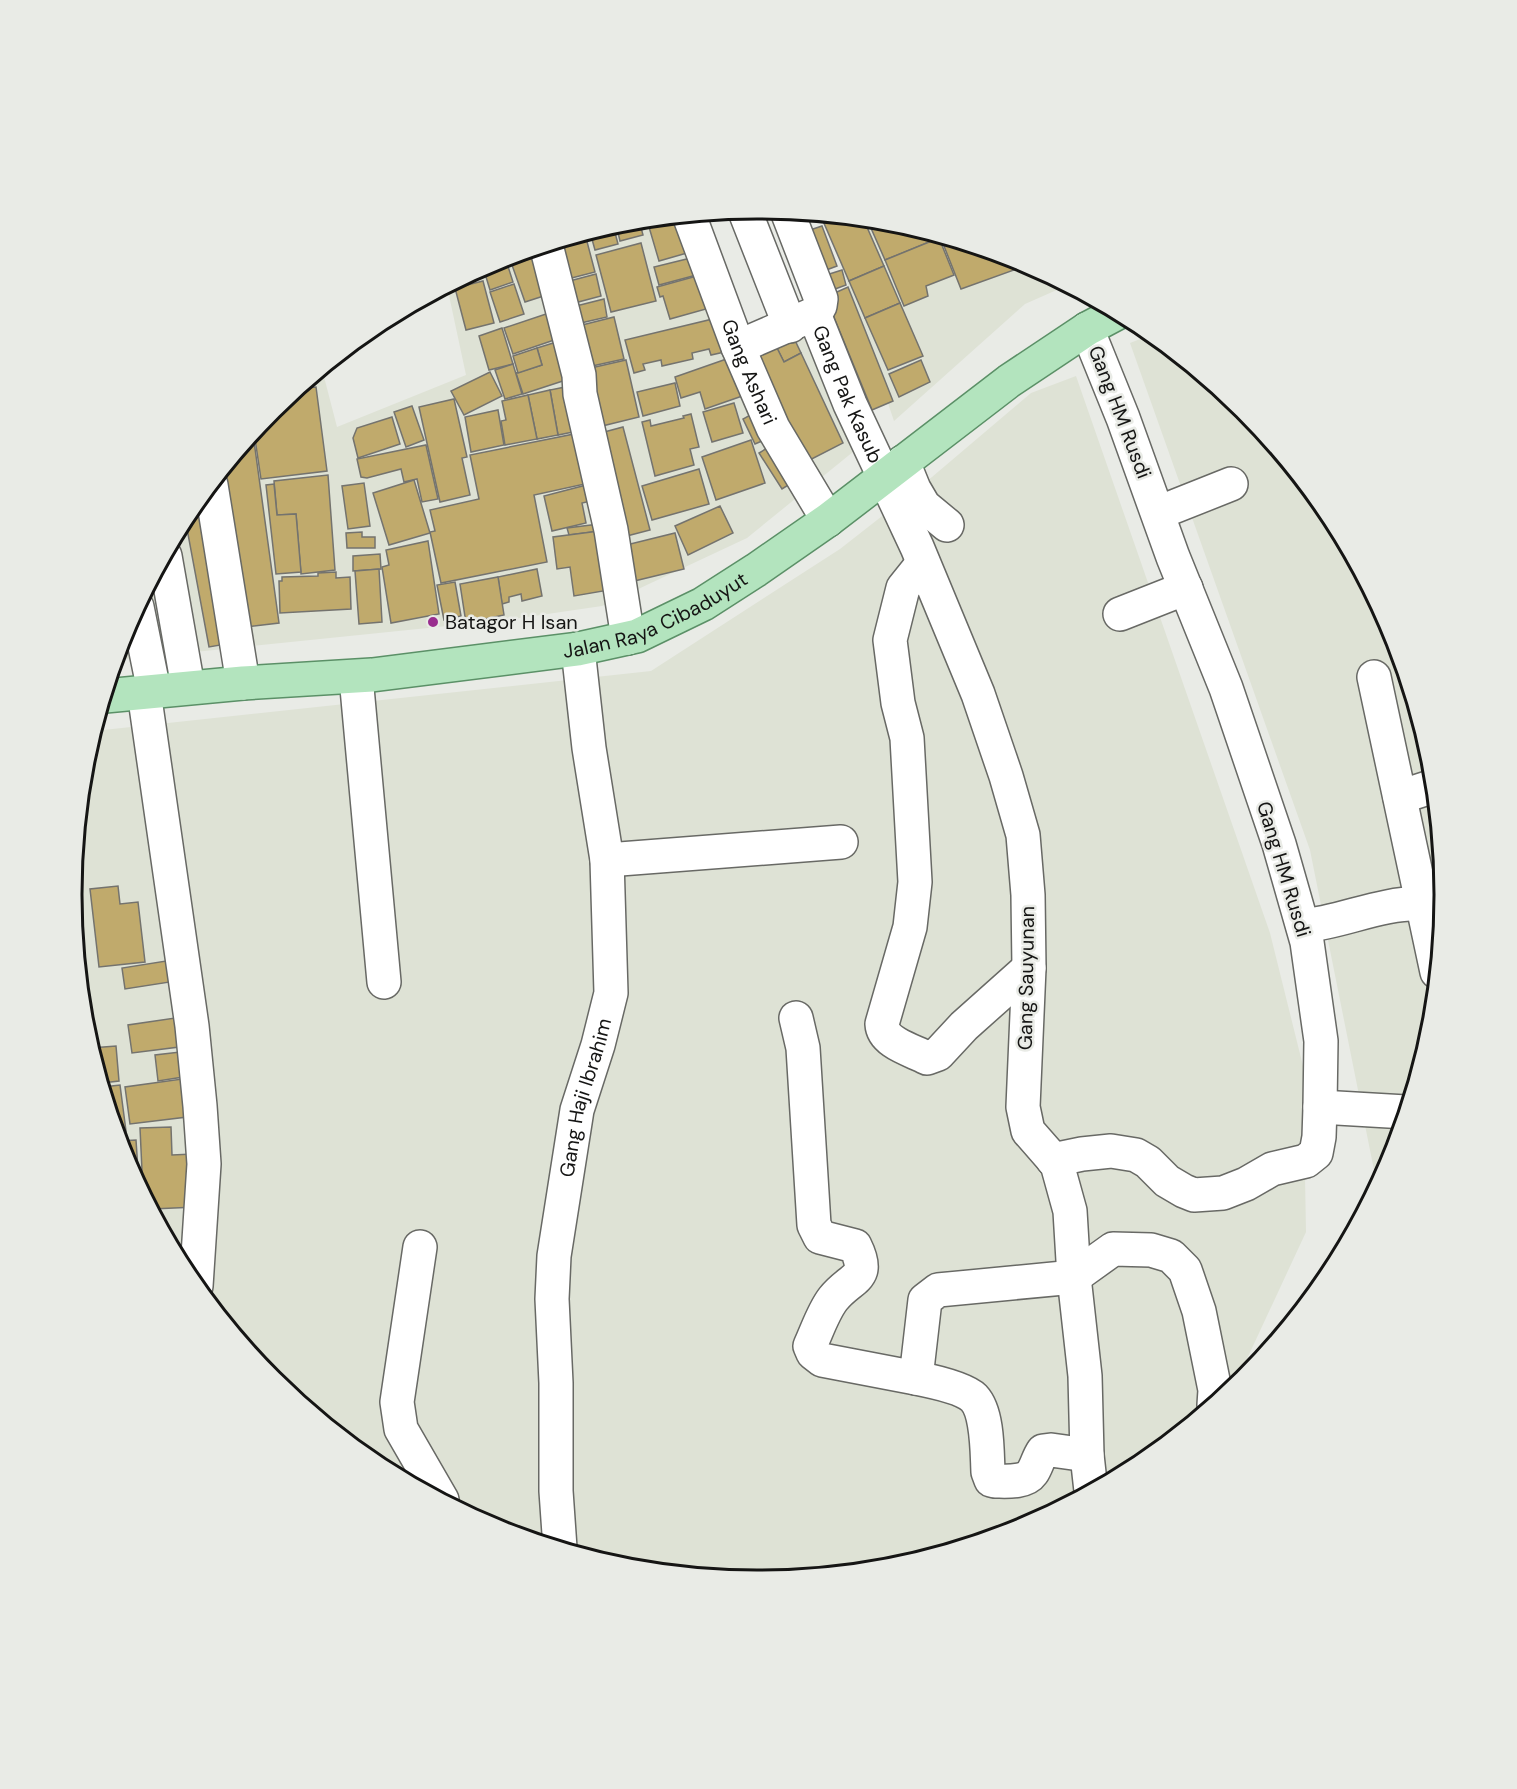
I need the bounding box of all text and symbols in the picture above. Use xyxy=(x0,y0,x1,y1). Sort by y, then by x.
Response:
street label: Gang Ashari xyxy=(716,315,783,429)
street label: Gang Pak Kasub xyxy=(807,321,889,467)
street label: Gang HM Rusdi xyxy=(1083,342,1157,482)
street label: Jalan Raya Cibaduyut xyxy=(561,566,752,664)
place label: Batagor H Isan xyxy=(445,609,578,635)
marker: Batagor H Isan xyxy=(426,615,440,629)
street label: Gang HM Rusdi xyxy=(1251,798,1317,940)
street label: Gang Sauyunan xyxy=(1012,906,1040,1050)
street label: Gang Haji Ibrahim xyxy=(554,1015,617,1179)

